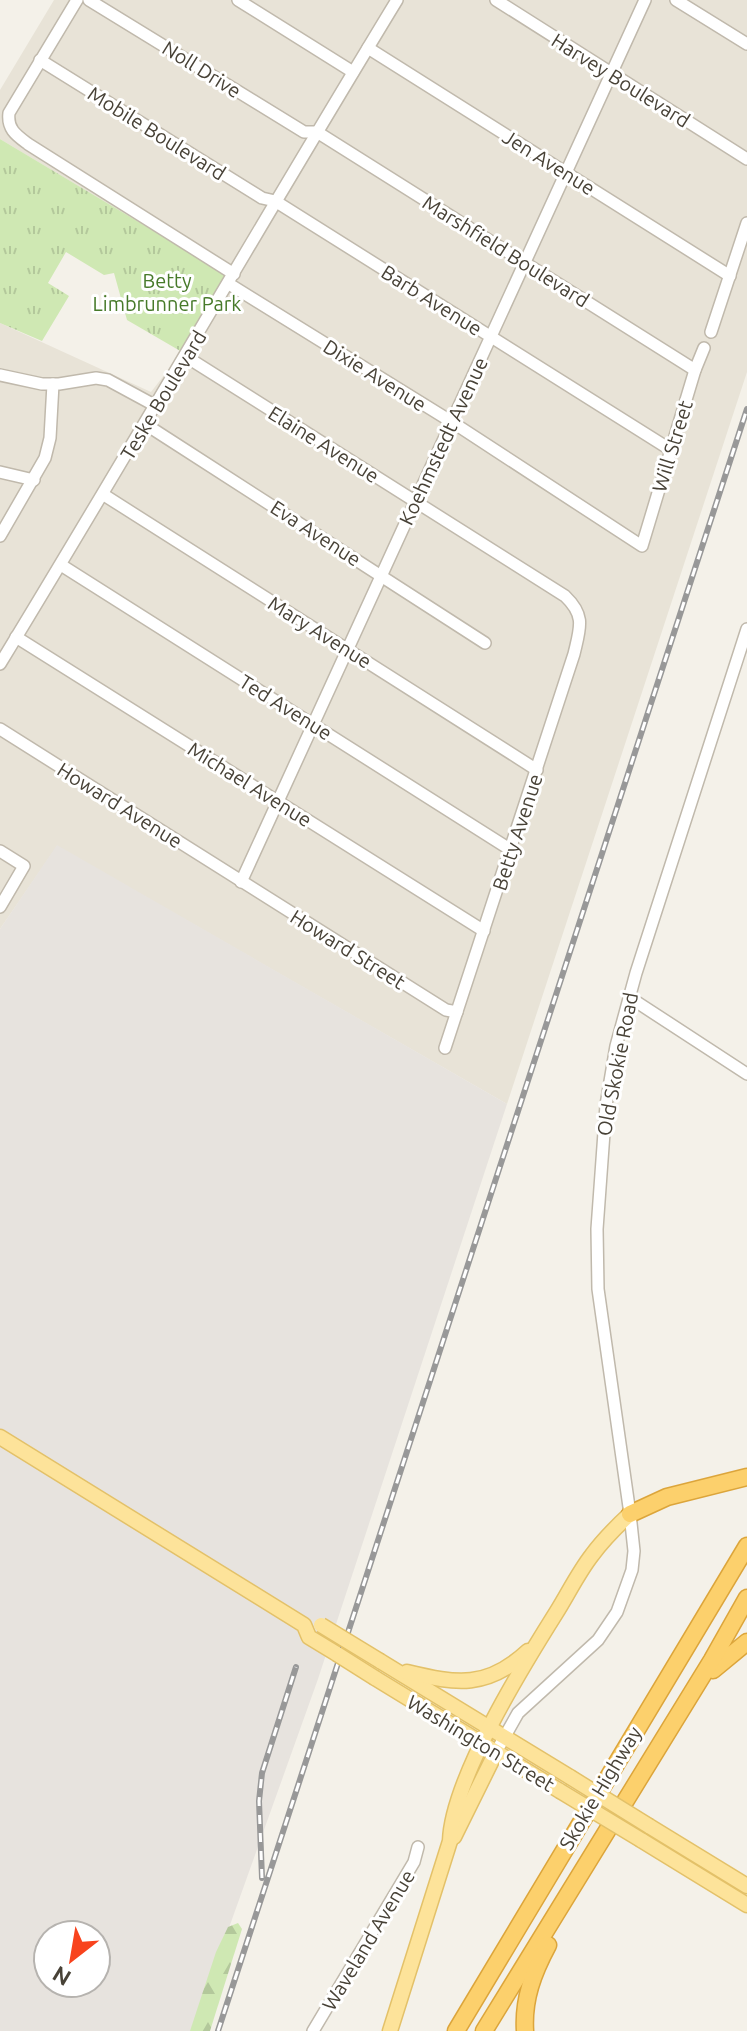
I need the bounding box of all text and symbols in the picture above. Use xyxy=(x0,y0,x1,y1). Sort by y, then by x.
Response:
street label: Harvey Boulevard xyxy=(548,28,694,132)
street label: Noll Drive xyxy=(158,36,246,102)
street label: Mobile Boulevard xyxy=(84,81,230,185)
street label: Jen Avenue xyxy=(499,125,599,199)
street label: Marshfield Boulevard xyxy=(419,190,593,312)
street label: Barb Avenue xyxy=(377,260,487,340)
park label: Betty Limbrunner Park xyxy=(93,269,241,315)
street label: Teske Boulevard xyxy=(115,326,211,464)
street label: Dixie Avenue xyxy=(319,334,431,416)
street label: Koehmstedt Avenue xyxy=(394,353,492,529)
street label: Will Street xyxy=(647,397,697,495)
street label: Elaine Avenue xyxy=(264,401,384,487)
street label: Eva Avenue xyxy=(267,495,365,571)
street label: Mary Avenue xyxy=(264,591,376,673)
street label: Ted Avenue xyxy=(235,669,337,745)
street label: Michael Avenue xyxy=(184,737,316,831)
street label: Howard Avenue xyxy=(53,757,187,853)
street label: Betty Avenue xyxy=(487,771,547,893)
street label: Howard Street xyxy=(286,905,410,994)
street label: Old Skokie Road xyxy=(592,990,642,1138)
street label: Washington Street xyxy=(403,1690,559,1796)
street label: Skokie Highway xyxy=(554,1722,646,1854)
street label: Waveland Avenue xyxy=(317,1866,419,2014)
north arrow xyxy=(32,1919,112,1999)
text: N xyxy=(48,1962,75,1992)

